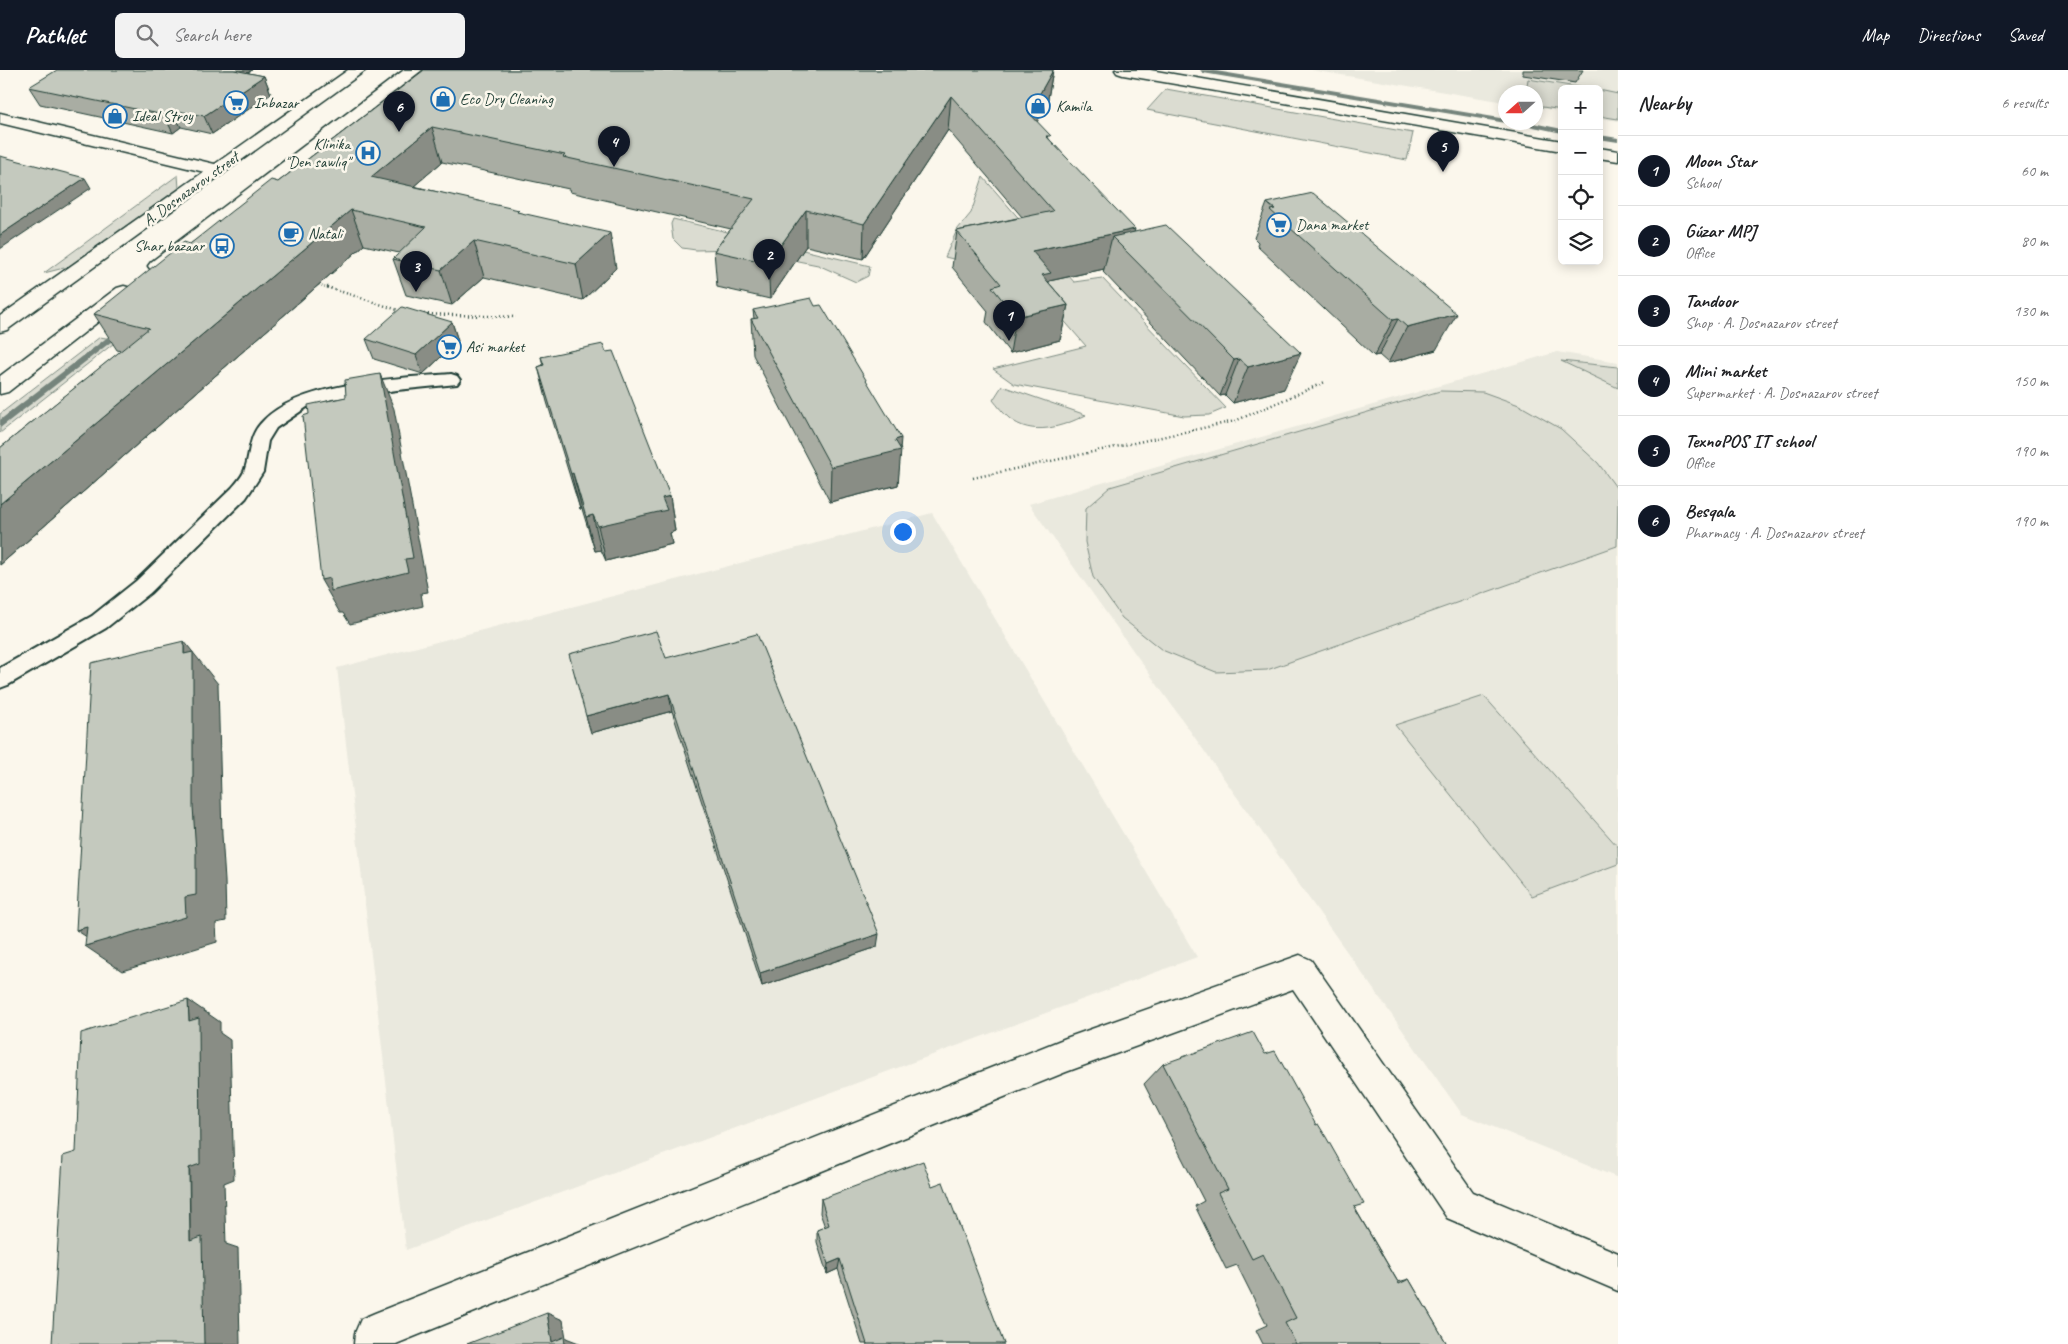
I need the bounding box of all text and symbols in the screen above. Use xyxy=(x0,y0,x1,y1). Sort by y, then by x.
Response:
search box xyxy=(115,13,465,58)
text: Pathlet xyxy=(25,20,85,50)
icon: search xyxy=(133,21,161,49)
text: Search here xyxy=(173,23,251,47)
text: Map xyxy=(1862,24,1889,46)
text: Directions xyxy=(1917,24,1980,46)
text: Saved xyxy=(2008,24,2043,46)
north arrow xyxy=(1498,85,1543,130)
map controls xyxy=(1558,85,1603,265)
button: + xyxy=(1558,85,1603,130)
shop icon: Eco Dry Cleaning xyxy=(430,86,456,112)
place label: Eco Dry Cleaning xyxy=(460,89,554,109)
supermarket icon: Inbazar xyxy=(223,90,249,116)
text: Nearby xyxy=(1638,90,1691,116)
pin: 6 xyxy=(383,91,415,132)
place label: Inbazar xyxy=(254,93,301,113)
shop icon: Kamila xyxy=(1025,93,1051,119)
text: 6 results xyxy=(2001,93,2048,113)
place label: Kamila xyxy=(1056,96,1093,116)
shop icon: Ideal Stroy xyxy=(102,103,128,129)
place label: Ideal Stroy xyxy=(132,106,194,126)
pin: 4 xyxy=(598,126,630,167)
button: − xyxy=(1558,130,1603,175)
pin: 5 xyxy=(1427,131,1459,172)
place label: Klinika "Den sawlıq" xyxy=(285,134,353,172)
hospital icon: Klinika "Den sawlıq" xyxy=(355,140,381,166)
street label: A. Dosnazarov street xyxy=(139,146,245,230)
text: Moon Star xyxy=(1685,149,1756,173)
text: 1 xyxy=(1650,161,1658,181)
text: 60 m xyxy=(2021,161,2048,181)
text: School xyxy=(1685,173,1719,193)
button: locate xyxy=(1558,175,1603,220)
supermarket icon: Dana market xyxy=(1266,212,1292,238)
place label: Dana market xyxy=(1296,215,1370,235)
text: Gúzar MPJ xyxy=(1685,219,1756,243)
button: layers xyxy=(1558,220,1603,265)
cafe icon: Natali xyxy=(278,221,304,247)
place label: Natali xyxy=(308,224,344,244)
text: 2 xyxy=(1650,231,1658,251)
text: 80 m xyxy=(2021,231,2048,251)
bus stop icon: Shar bazaar xyxy=(209,233,235,259)
place label: Shar bazaar xyxy=(134,236,205,256)
pin: 2 xyxy=(753,239,785,280)
text: Office xyxy=(1685,243,1714,263)
pin: 3 xyxy=(400,251,432,292)
text: Tandoor xyxy=(1685,289,1737,313)
pin: 1 xyxy=(993,300,1025,341)
text: 3 xyxy=(1650,301,1658,321)
text: 130 m xyxy=(2014,301,2048,321)
text: Shop · A. Dosnazarov street xyxy=(1685,313,1837,333)
supermarket icon: Asi market xyxy=(436,334,462,360)
place label: Asi market xyxy=(466,337,526,357)
text: Mini market xyxy=(1685,359,1766,383)
text: 4 xyxy=(1650,371,1658,391)
text: 150 m xyxy=(2014,371,2048,391)
text: Supermarket · A. Dosnazarov street xyxy=(1685,383,1877,403)
text: TexnoPOS IT school xyxy=(1685,429,1814,453)
text: 5 xyxy=(1651,441,1657,461)
text: 190 m xyxy=(2014,441,2048,461)
text: Office xyxy=(1685,453,1714,473)
text: Besqala xyxy=(1685,499,1734,523)
text: 6 xyxy=(1650,511,1658,531)
text: 190 m xyxy=(2014,511,2048,531)
your location xyxy=(890,519,916,545)
text: Pharmacy · A. Dosnazarov street xyxy=(1685,523,1864,543)

